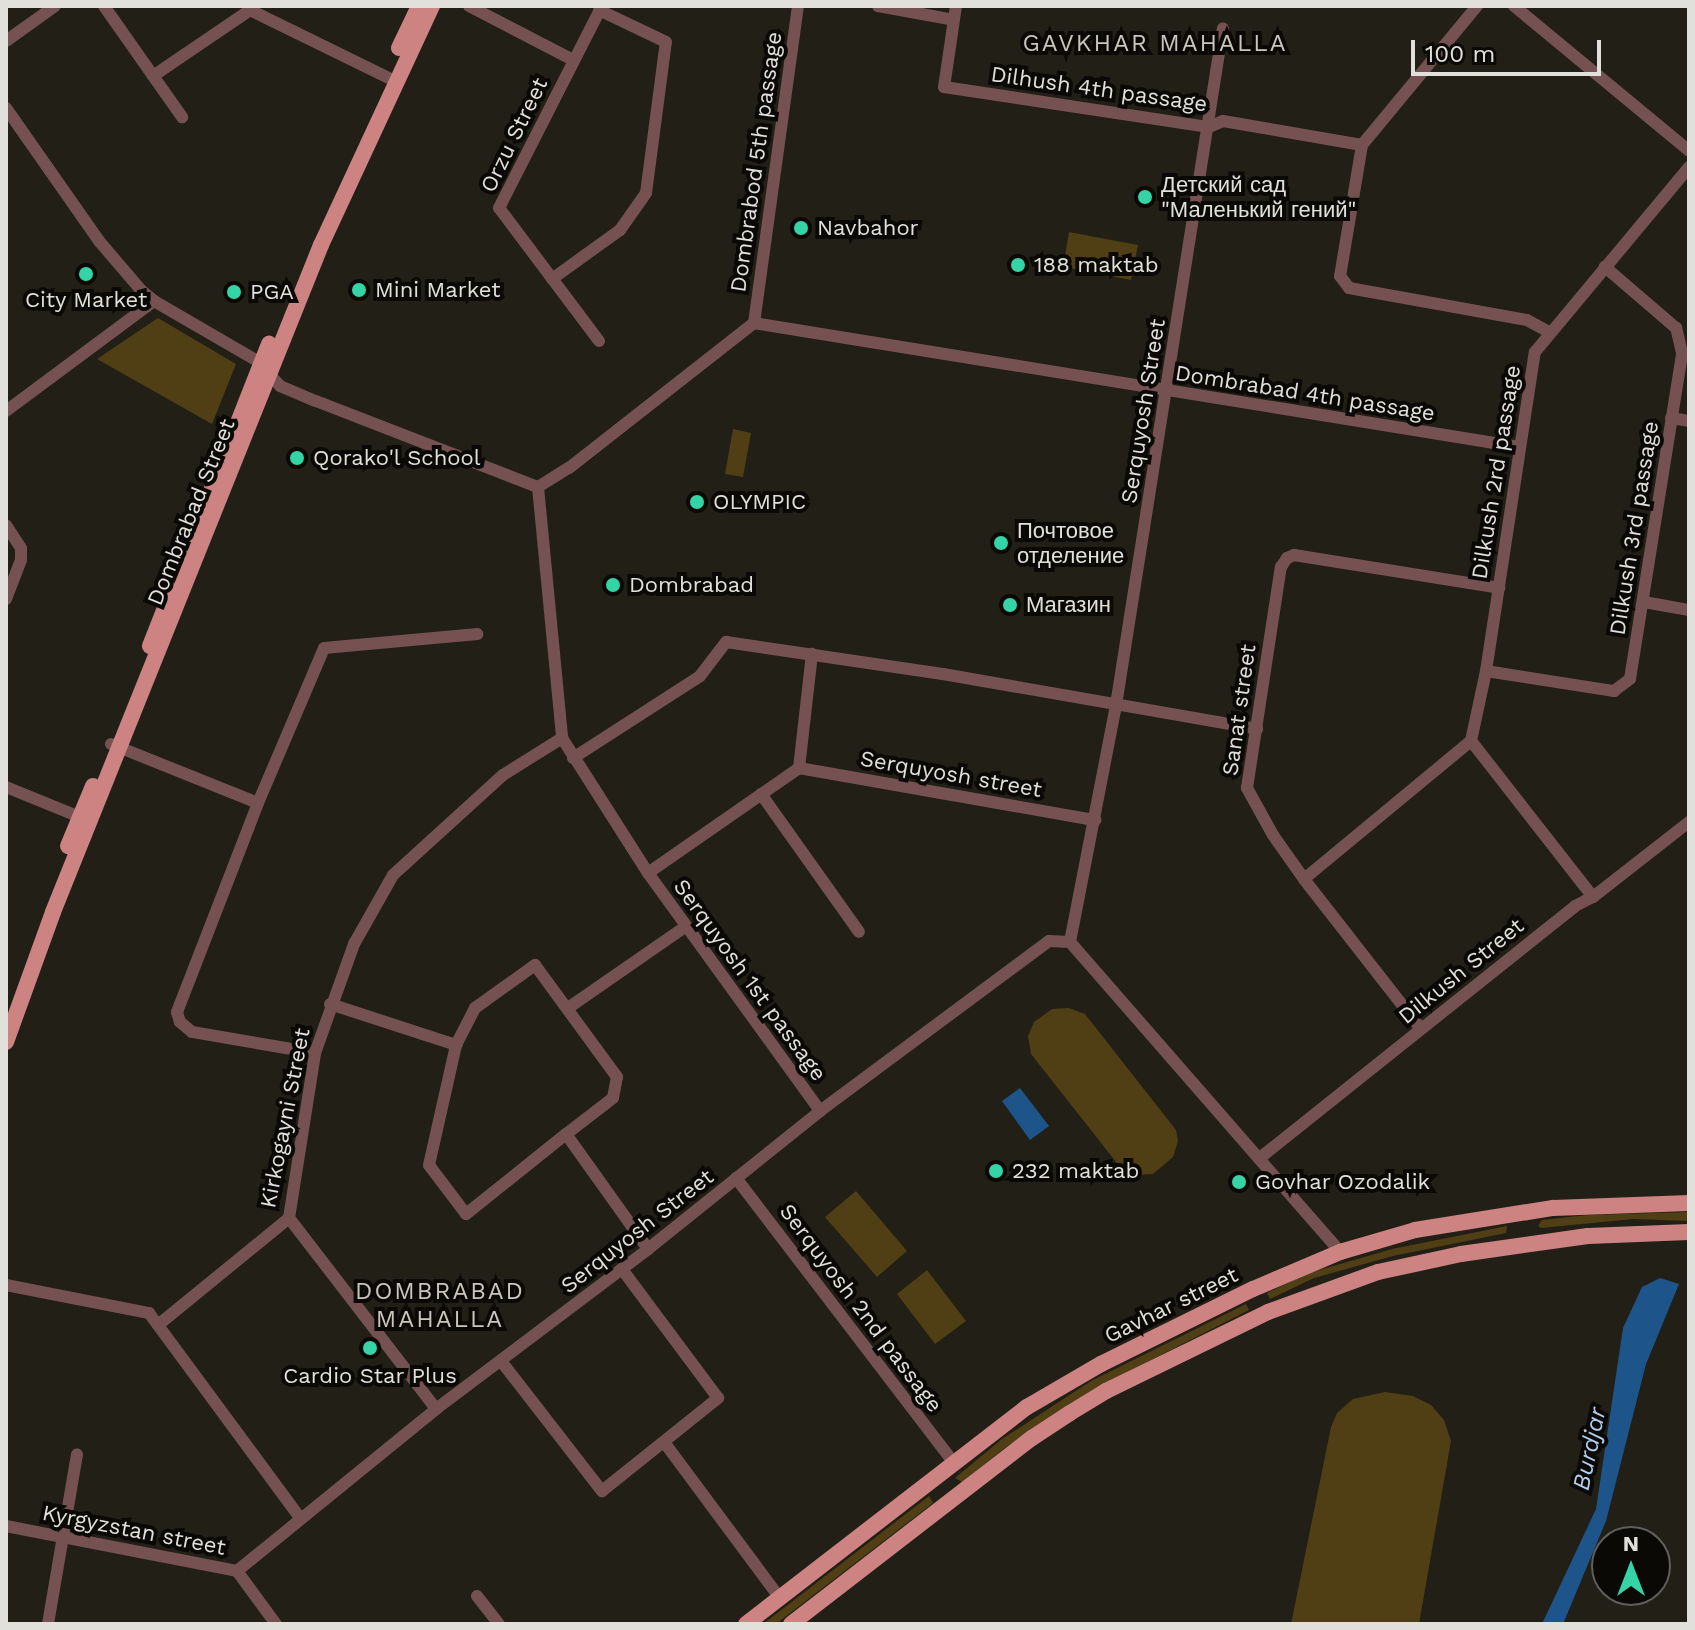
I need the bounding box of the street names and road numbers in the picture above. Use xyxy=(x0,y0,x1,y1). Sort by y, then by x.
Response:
street label: Dombrabod 5th passage xyxy=(725,30,787,294)
street label: Dilhush 4th passage xyxy=(989,61,1209,117)
street label: Orzu Street xyxy=(475,73,553,197)
street label: Serquyosh Street xyxy=(1115,317,1171,505)
street label: Dombrabad 4th passage xyxy=(1173,359,1437,427)
street label: Dilkush 2rd passage xyxy=(1466,363,1526,581)
street label: Dombrabad Street xyxy=(142,415,240,609)
street label: Dilkush 3rd passage xyxy=(1604,419,1664,637)
street label: Sanat street xyxy=(1217,643,1261,777)
street label: Serquyosh street xyxy=(858,745,1044,803)
street label: Serquyosh 1st passage xyxy=(668,874,832,1086)
street label: Dilkush Street xyxy=(1393,912,1529,1030)
street label: Kirkogayni Street xyxy=(255,1026,315,1210)
street label: Serquyosh Street xyxy=(555,1163,719,1299)
street label: Serquyosh 2nd passage xyxy=(774,1199,948,1417)
street label: Gavhar street xyxy=(1100,1261,1242,1349)
street label: Kyrgyzstan street xyxy=(40,1499,228,1561)

